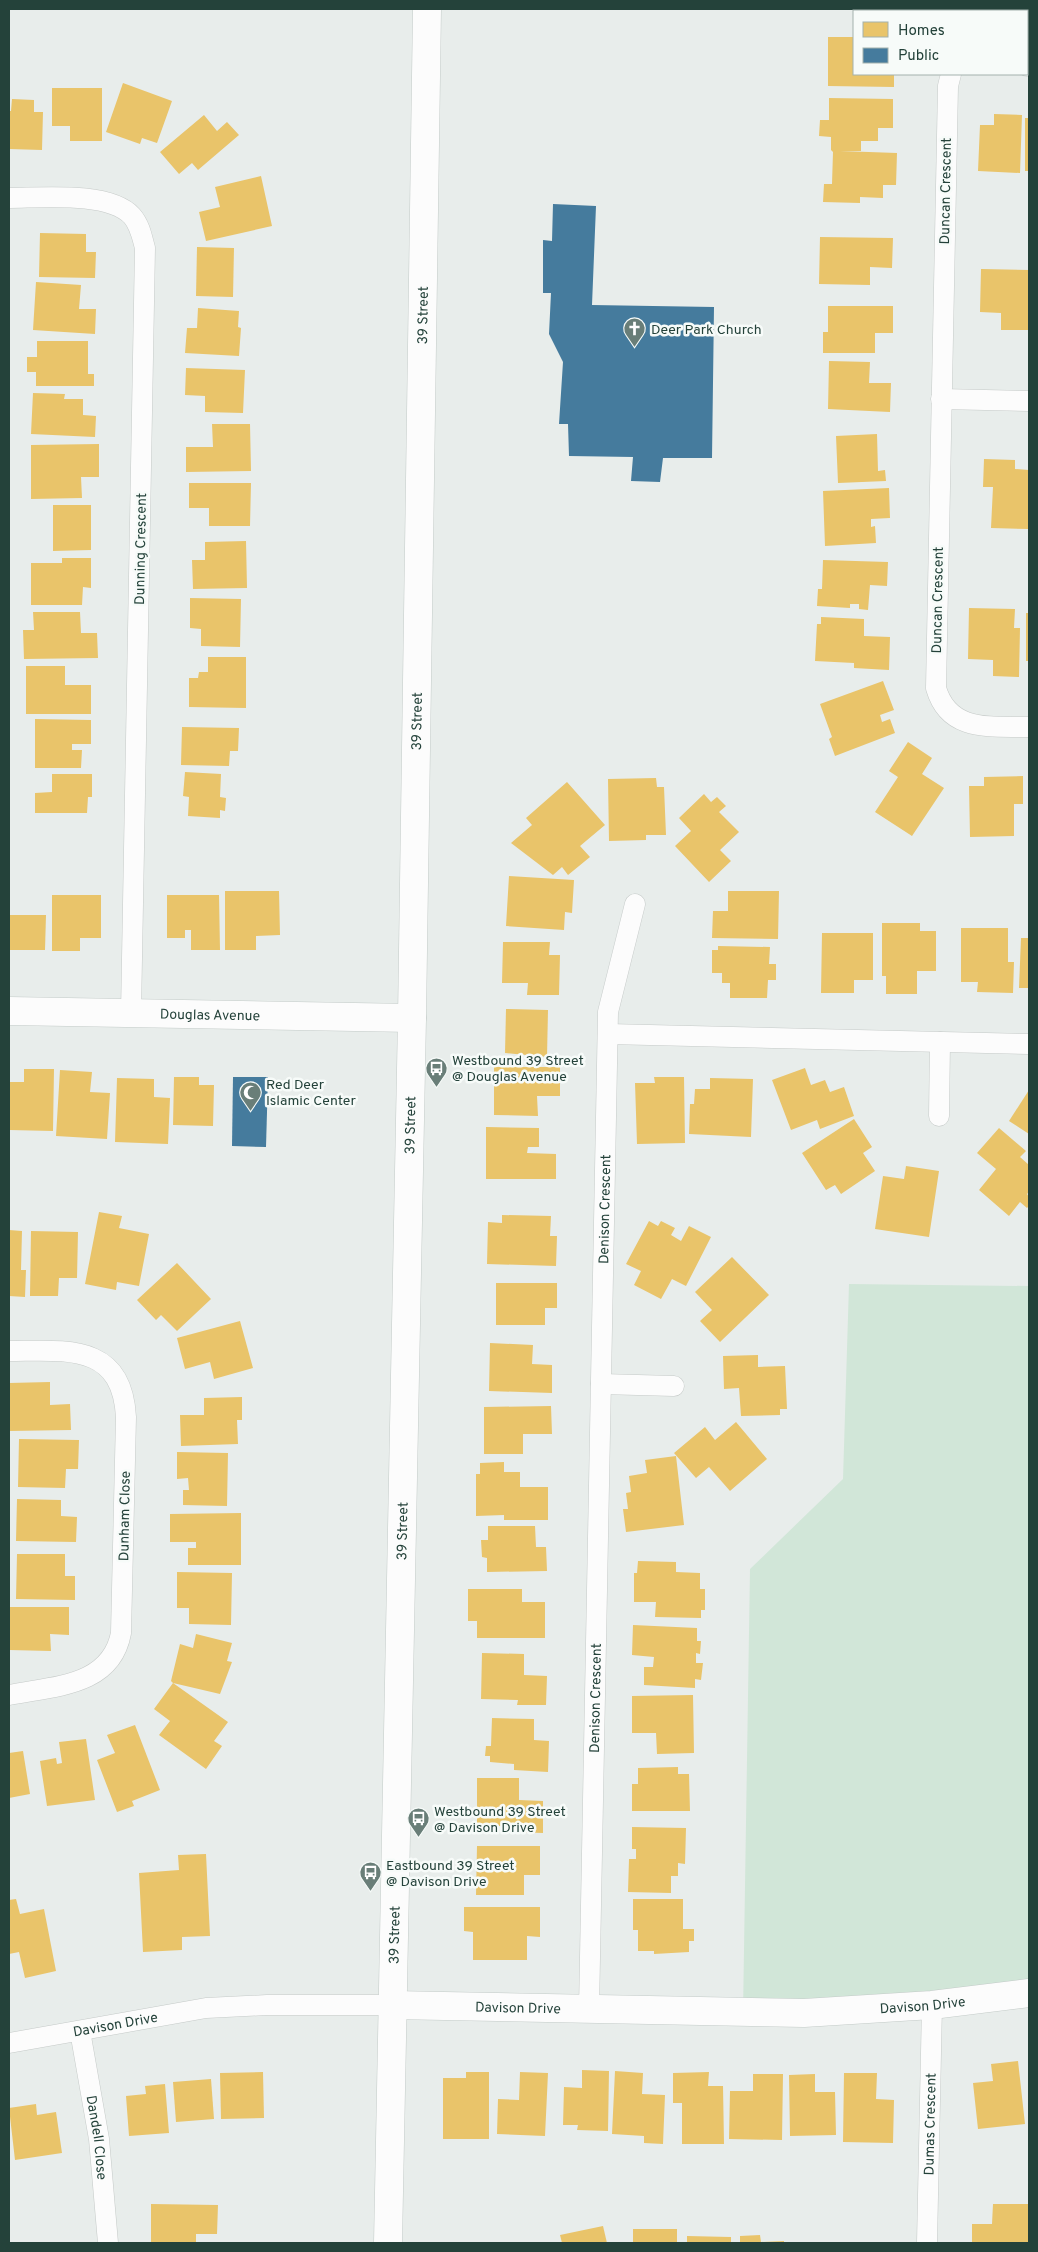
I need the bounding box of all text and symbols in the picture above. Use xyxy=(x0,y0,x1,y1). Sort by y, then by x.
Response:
legend xyxy=(853,10,1028,75)
text: Homes xyxy=(898,22,945,41)
text: Public xyxy=(898,47,939,66)
street label: Duncan Crescent xyxy=(937,137,956,245)
street label: 39 Street xyxy=(415,286,433,345)
church icon: Deer Park Church xyxy=(623,317,647,348)
place label: Deer Park Church xyxy=(651,322,762,339)
street label: Dunning Crescent xyxy=(132,493,151,605)
street label: Duncan Crescent xyxy=(929,546,948,654)
street label: 39 Street xyxy=(409,692,427,751)
street label: Douglas Avenue xyxy=(160,1007,260,1025)
place label: Westbound 39 Street @ Douglas Avenue xyxy=(452,1053,584,1086)
bus stop icon: Westbound 39 Street @ Douglas Avenue xyxy=(424,1056,448,1087)
place label: Red Deer Islamic Center xyxy=(266,1077,356,1110)
mosque icon: Red Deer Islamic Center xyxy=(238,1080,262,1111)
street label: 39 Street xyxy=(402,1096,420,1155)
street label: Denison Crescent xyxy=(596,1154,615,1264)
street label: Dunham Close xyxy=(116,1471,135,1561)
street label: 39 Street xyxy=(394,1502,413,1561)
street label: Denison Crescent xyxy=(587,1643,606,1753)
place label: Westbound 39 Street @ Davison Drive xyxy=(434,1804,566,1837)
bus stop icon: Westbound 39 Street @ Davison Drive xyxy=(406,1807,430,1838)
place label: Eastbound 39 Street @ Davison Drive xyxy=(386,1858,515,1891)
bus stop icon: Eastbound 39 Street @ Davison Drive xyxy=(358,1861,382,1892)
street label: 39 Street xyxy=(386,1906,405,1964)
street label: Davison Drive xyxy=(879,1994,967,2018)
street label: Davison Drive xyxy=(475,2000,561,2018)
street label: Davison Drive xyxy=(72,2010,159,2041)
street label: Dumas Crescent xyxy=(921,2073,941,2175)
street label: Dandell Close xyxy=(81,2094,110,2181)

